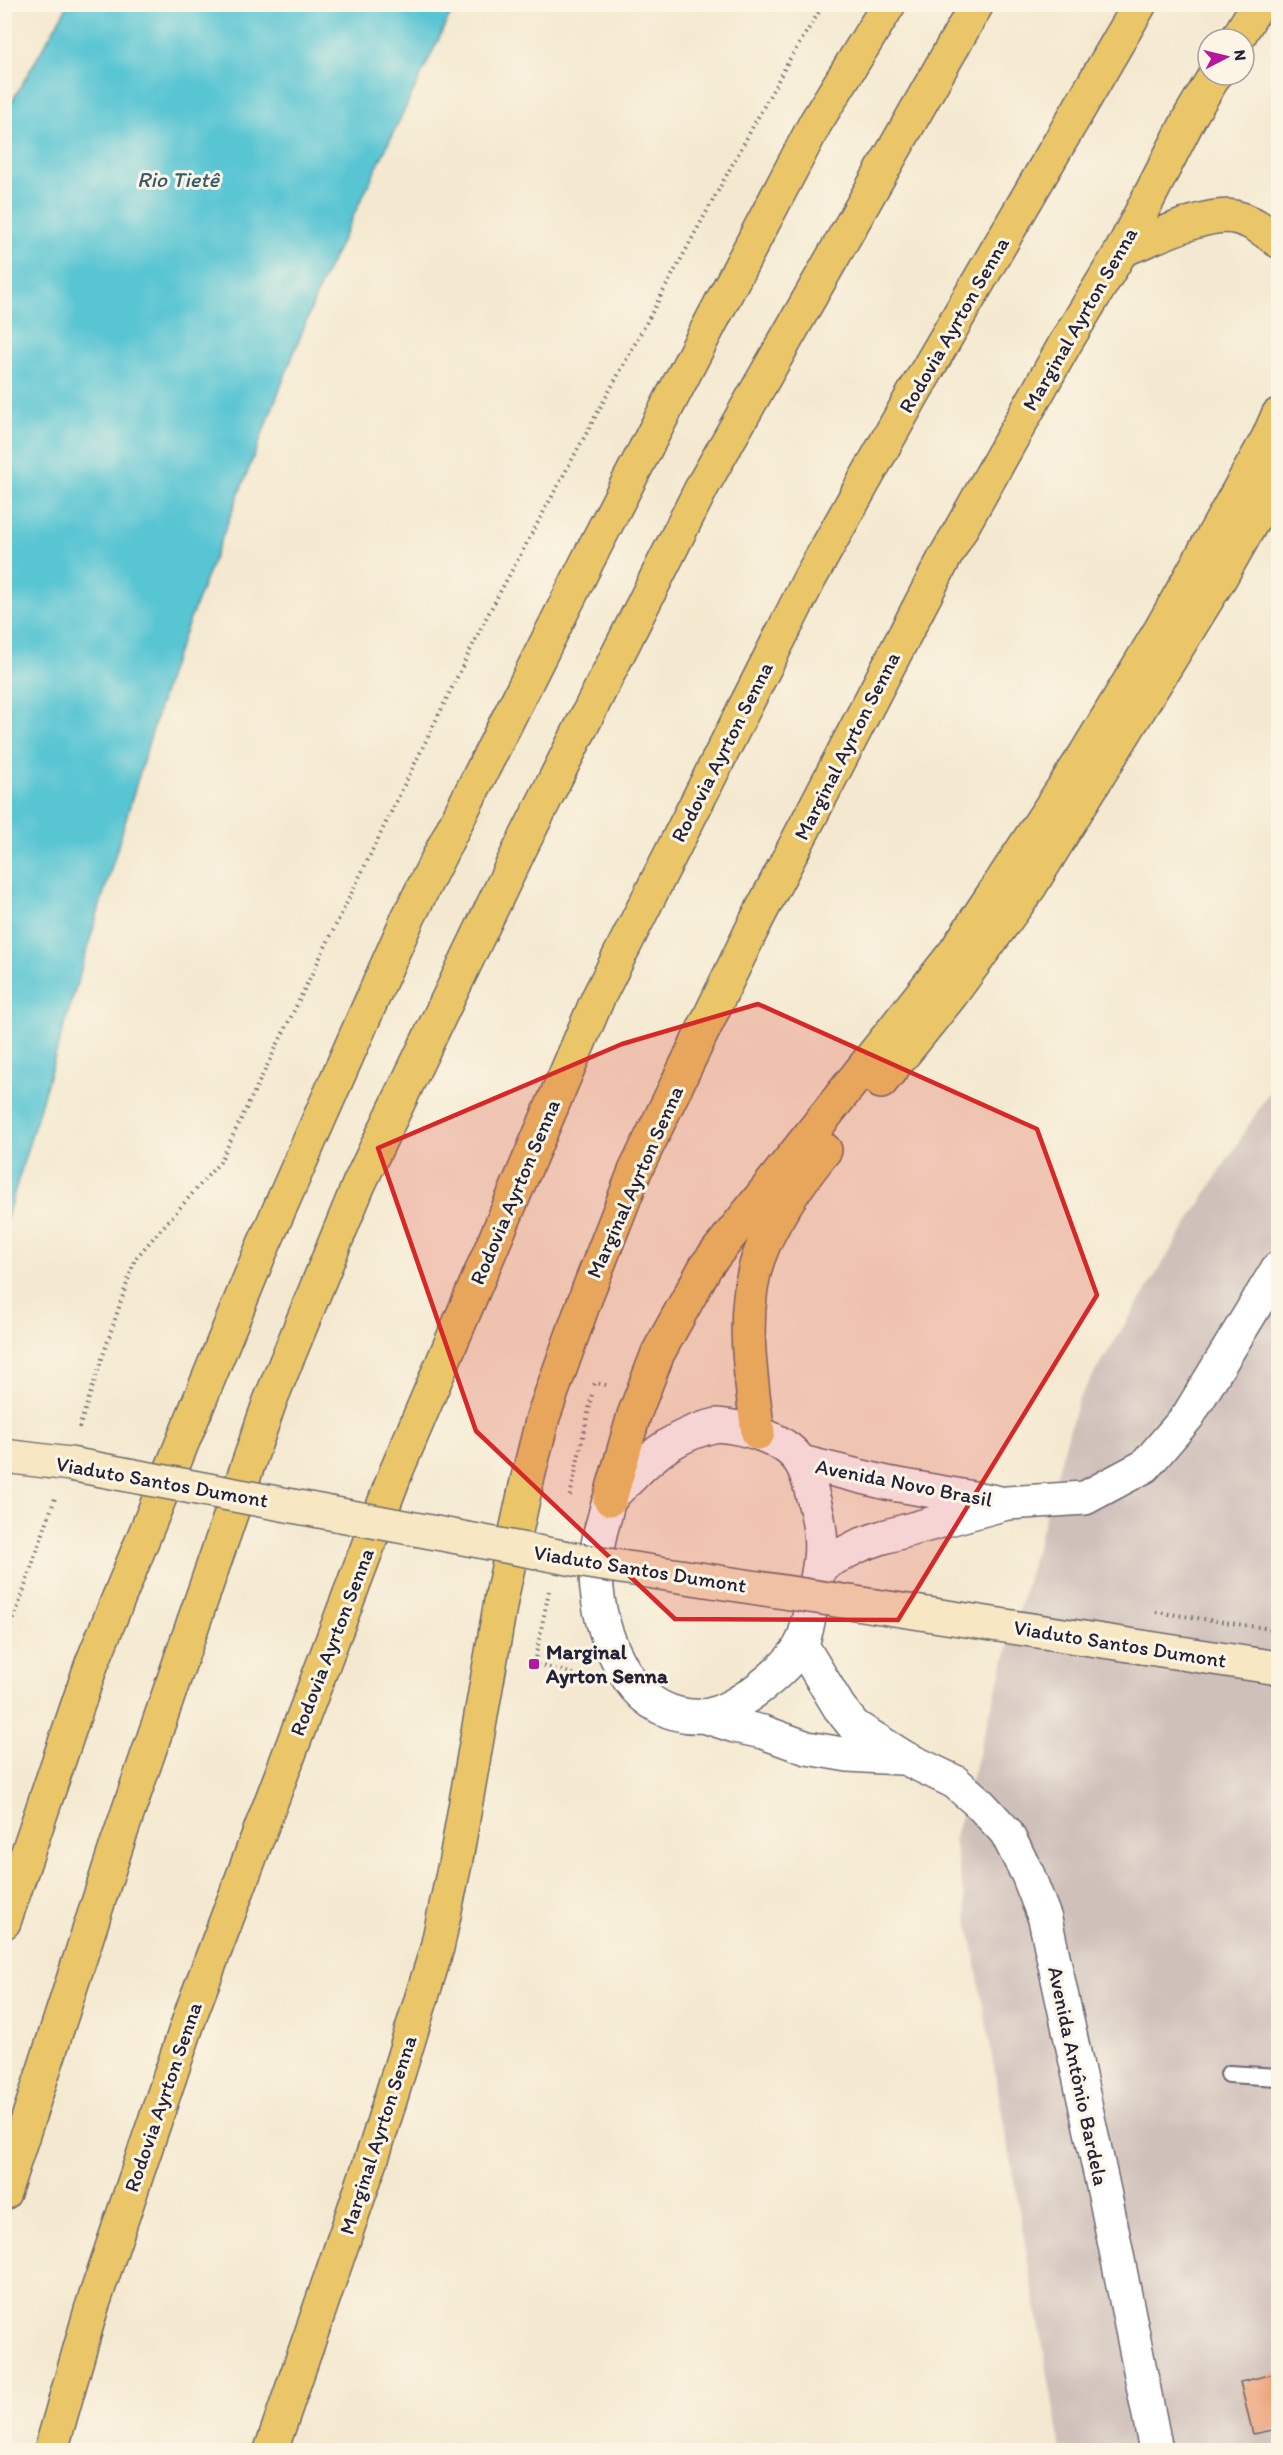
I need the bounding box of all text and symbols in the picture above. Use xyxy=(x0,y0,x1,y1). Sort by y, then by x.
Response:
north arrow xyxy=(1196,27,1256,87)
text: N xyxy=(1230,49,1250,62)
water label: Rio Tietê xyxy=(137,166,221,193)
street label: Marginal Ayrton Senna xyxy=(1017,222,1142,415)
street label: Rodovia Ayrton Senna xyxy=(893,232,1014,417)
street label: Marginal Ayrton Senna xyxy=(788,647,905,844)
street label: Rodovia Ayrton Senna xyxy=(665,657,778,846)
street label: Marginal Ayrton Senna xyxy=(581,1082,688,1282)
street label: Rodovia Ayrton Senna xyxy=(464,1095,565,1288)
street label: Viaduto Santos Dumont xyxy=(54,1451,270,1513)
street label: Avenida Novo Brasil xyxy=(814,1453,995,1512)
street label: Viaduto Santos Dumont xyxy=(532,1539,748,1598)
street label: Rodovia Ayrton Senna xyxy=(284,1544,379,1739)
street label: Viaduto Santos Dumont xyxy=(1012,1614,1228,1673)
place label: Marginal Ayrton Senna xyxy=(545,1639,669,1689)
marker: Marginal Ayrton Senna xyxy=(527,1657,541,1671)
street label: Avenida Antônio Bardela xyxy=(1043,1964,1114,2188)
street label: Rodovia Ayrton Senna xyxy=(118,1999,207,2195)
street label: Marginal Ayrton Senna xyxy=(334,2032,422,2238)

